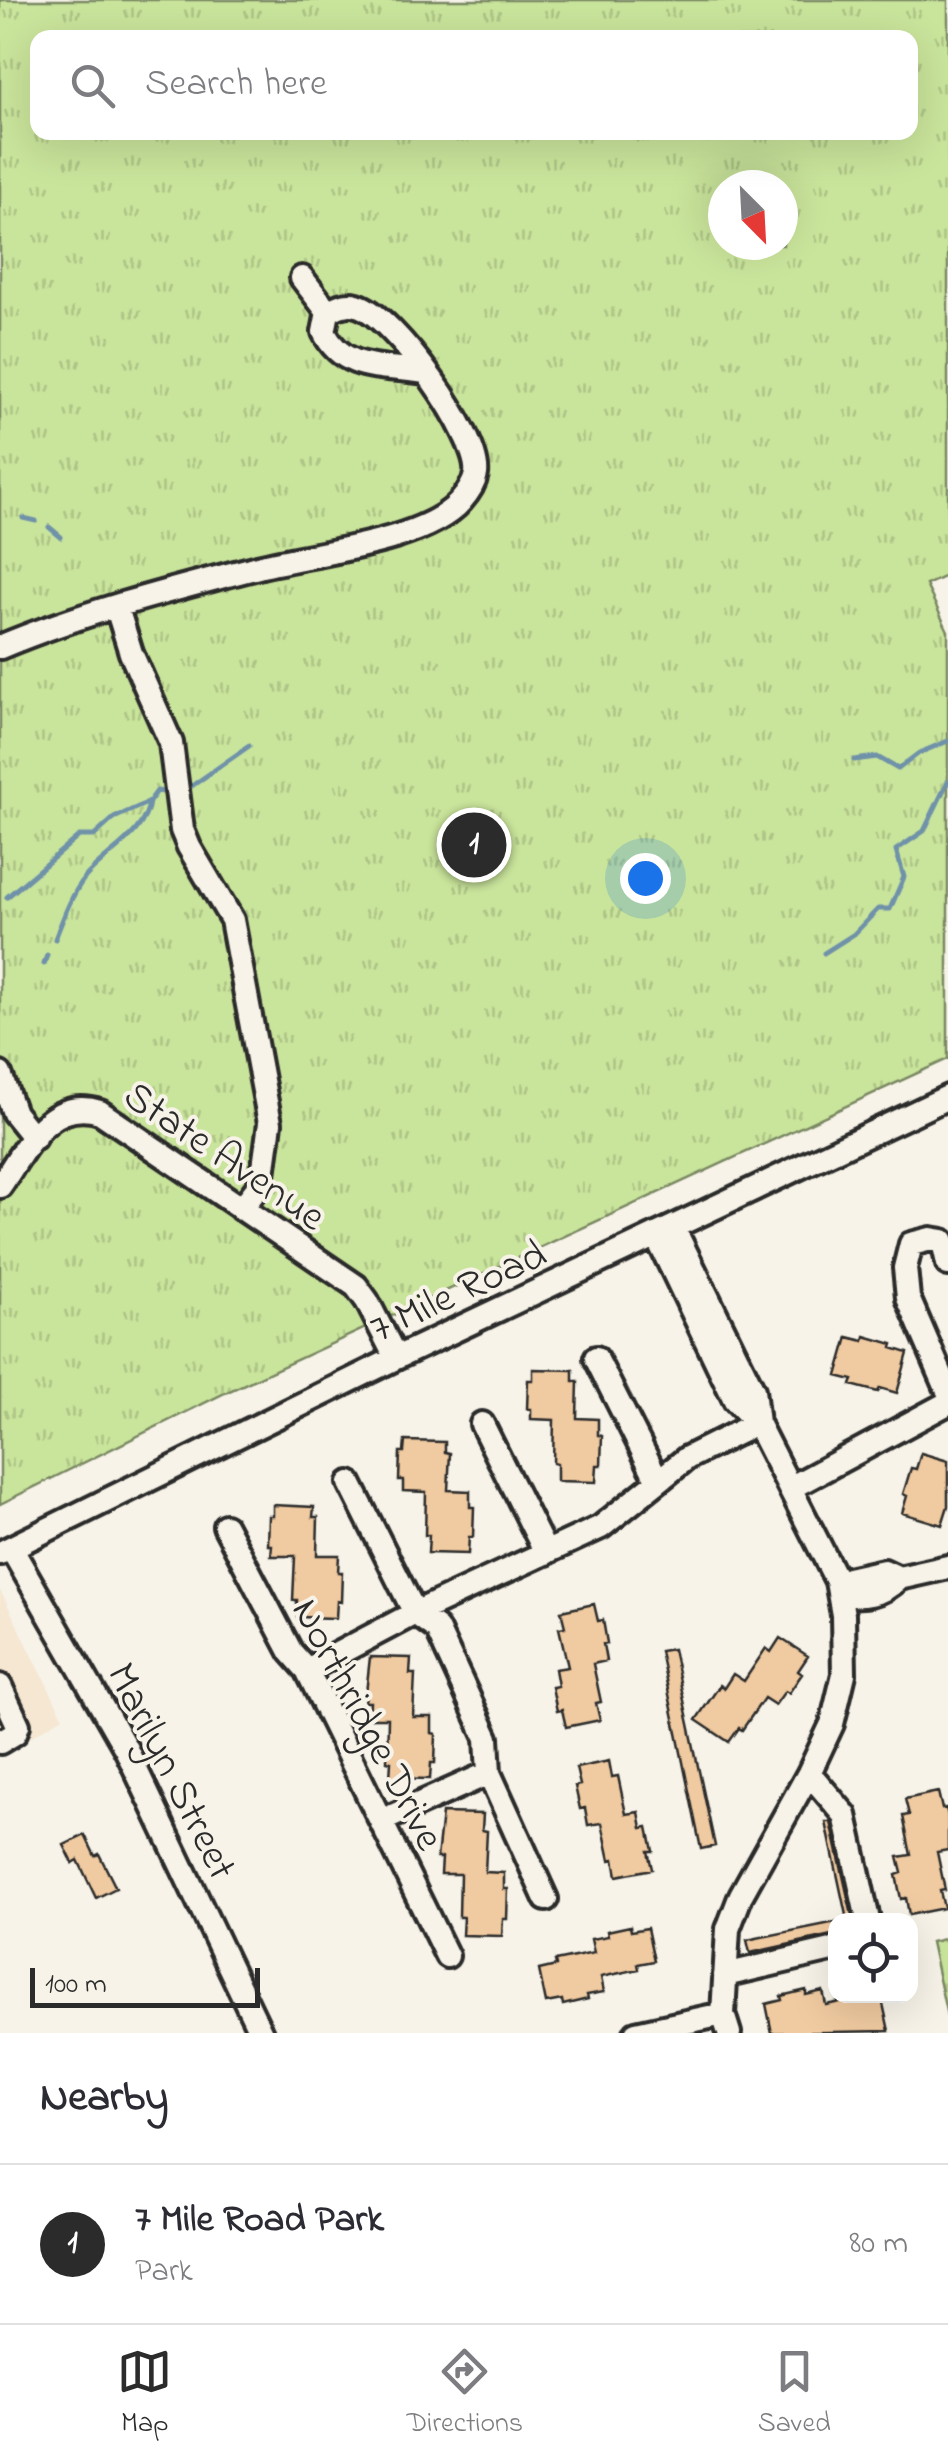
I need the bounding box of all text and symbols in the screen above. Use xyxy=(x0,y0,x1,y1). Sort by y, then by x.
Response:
search box xyxy=(30,30,918,140)
text: Search here xyxy=(145,57,327,113)
icon: search xyxy=(65,58,120,113)
north arrow xyxy=(708,170,798,260)
pin: 1 xyxy=(442,808,506,882)
your location xyxy=(620,853,671,904)
street label: State Avenue xyxy=(110,1067,337,1248)
street label: 7 Mile Road xyxy=(361,1226,557,1361)
street label: Northridge Drive xyxy=(274,1588,458,1862)
street label: Marilyn Street xyxy=(89,1653,251,1891)
map controls xyxy=(828,1913,918,2003)
button: locate xyxy=(828,1913,918,2003)
scale bar xyxy=(30,1963,260,2008)
text: 100 m xyxy=(45,1965,107,2006)
text: Nearby xyxy=(40,2068,168,2129)
text: 7 Mile Road Park xyxy=(135,2193,384,2249)
text: 1 xyxy=(67,2221,78,2268)
text: 80 m xyxy=(849,2221,908,2268)
text: Park xyxy=(135,2249,193,2296)
tab: Map xyxy=(117,2344,172,2445)
tab: Directions xyxy=(407,2344,523,2445)
tab: Saved xyxy=(758,2344,831,2445)

